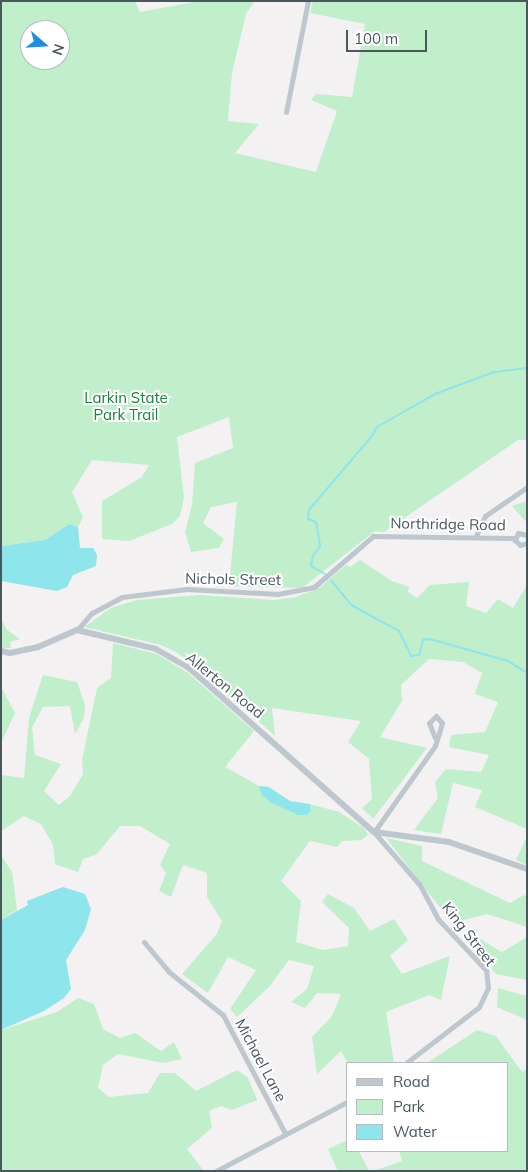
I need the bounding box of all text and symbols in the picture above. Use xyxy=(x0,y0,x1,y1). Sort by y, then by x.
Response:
north arrow xyxy=(20,20,70,70)
scale bar xyxy=(348,20,429,52)
text: 100 m xyxy=(354,29,398,48)
text: N xyxy=(48,42,68,57)
park label: Larkin State Park Trail xyxy=(84,388,168,423)
street label: Northridge Road xyxy=(390,514,506,534)
street label: Nichols Street xyxy=(185,569,281,589)
street label: Allerton Road xyxy=(182,648,268,722)
street label: King Street xyxy=(438,898,500,970)
street label: Michael Lane xyxy=(232,1015,290,1105)
legend xyxy=(346,1062,508,1152)
text: Road xyxy=(393,1072,430,1091)
text: Park xyxy=(393,1097,425,1116)
text: Water xyxy=(393,1122,437,1141)

